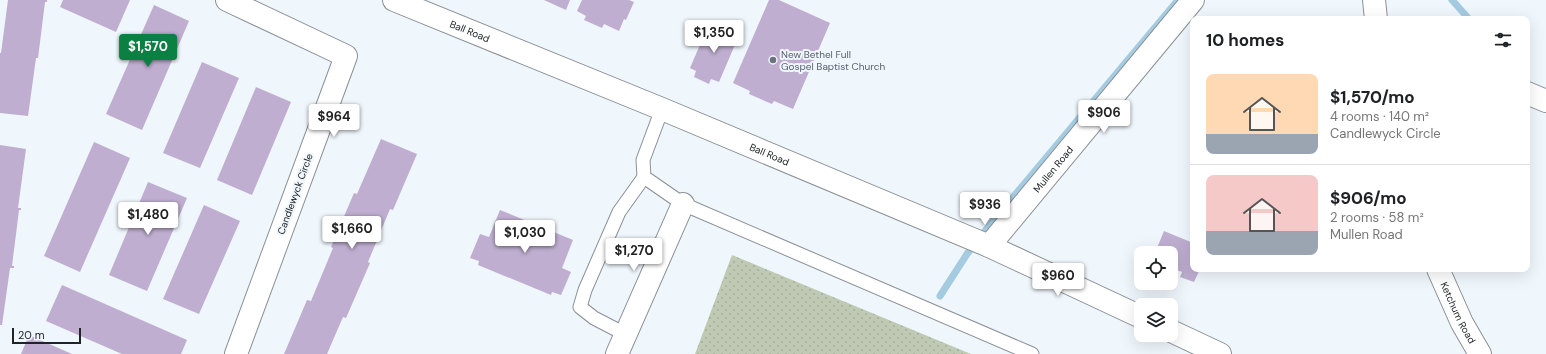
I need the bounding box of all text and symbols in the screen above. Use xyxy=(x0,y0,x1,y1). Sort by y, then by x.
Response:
street label: Ball Road xyxy=(448,17,492,45)
pin: $1,350 xyxy=(681,20,747,54)
text: $1,350 xyxy=(694,24,734,41)
text: 10 homes xyxy=(1206,29,1284,51)
icon: filters xyxy=(1492,29,1514,51)
pin: $1,570 xyxy=(115,34,181,68)
text: $1,570 xyxy=(128,38,168,55)
place label: New Bethel Full Gospel Baptist Church xyxy=(781,48,885,73)
marker: New Bethel Full Gospel Baptist Church xyxy=(768,55,778,65)
text: $1,570/mo xyxy=(1330,86,1415,108)
icon: home xyxy=(1238,90,1286,138)
pin: $906 xyxy=(1080,100,1128,134)
pin: $964 xyxy=(310,104,358,138)
text: $906 xyxy=(1087,104,1121,121)
text: $964 xyxy=(318,108,350,125)
text: 4 rooms · 140 m² xyxy=(1330,108,1429,125)
text: Candlewyck Circle xyxy=(1330,125,1441,142)
street label: Ball Road xyxy=(748,140,791,168)
street label: Mullen Road xyxy=(1030,143,1076,195)
street label: Candlewyck Circle xyxy=(274,151,316,236)
text: $906/mo xyxy=(1330,187,1407,209)
icon: home xyxy=(1238,191,1286,239)
pin: $936 xyxy=(961,192,1009,226)
text: $936 xyxy=(969,196,1001,213)
pin: $1,480 xyxy=(115,202,181,236)
text: $1,480 xyxy=(127,206,169,223)
text: 2 rooms · 58 m² xyxy=(1330,209,1424,226)
pin: $1,660 xyxy=(319,216,385,250)
text: $1,660 xyxy=(331,220,373,237)
pin: $1,030 xyxy=(492,220,558,254)
text: $1,030 xyxy=(504,224,546,241)
text: Mullen Road xyxy=(1330,226,1403,243)
pin: $1,270 xyxy=(601,238,667,272)
text: $1,270 xyxy=(614,242,654,259)
map controls xyxy=(1134,246,1178,342)
button: locate xyxy=(1134,246,1178,290)
pin: $960 xyxy=(1034,263,1082,297)
text: $960 xyxy=(1041,267,1075,284)
street label: Ketchum Road xyxy=(1438,280,1479,346)
button: layers xyxy=(1134,298,1178,342)
scale bar xyxy=(12,326,81,345)
text: 20 m xyxy=(18,328,44,342)

